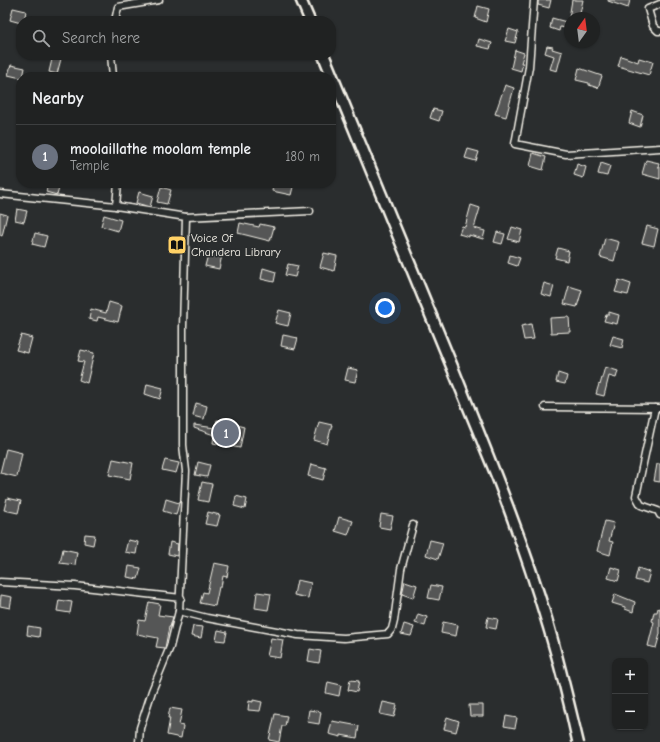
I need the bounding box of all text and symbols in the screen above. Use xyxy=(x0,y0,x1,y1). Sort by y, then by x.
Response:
north arrow xyxy=(564,12,600,48)
search box xyxy=(16,16,336,60)
icon: search xyxy=(30,27,52,49)
text: Search here xyxy=(62,29,140,47)
text: Nearby xyxy=(32,89,83,108)
text: moolaillathe moolam temple xyxy=(70,140,251,158)
text: 1 xyxy=(42,149,48,164)
text: 180 m xyxy=(285,149,320,164)
text: Temple xyxy=(70,158,109,173)
place label: Voice Of Chandera Library xyxy=(191,231,281,259)
library icon: Voice Of Chandera Library xyxy=(166,234,188,256)
your location xyxy=(375,298,395,318)
pin: 1 xyxy=(213,418,239,448)
map controls xyxy=(612,658,648,730)
button: + xyxy=(612,658,648,694)
button: − xyxy=(612,694,648,730)

